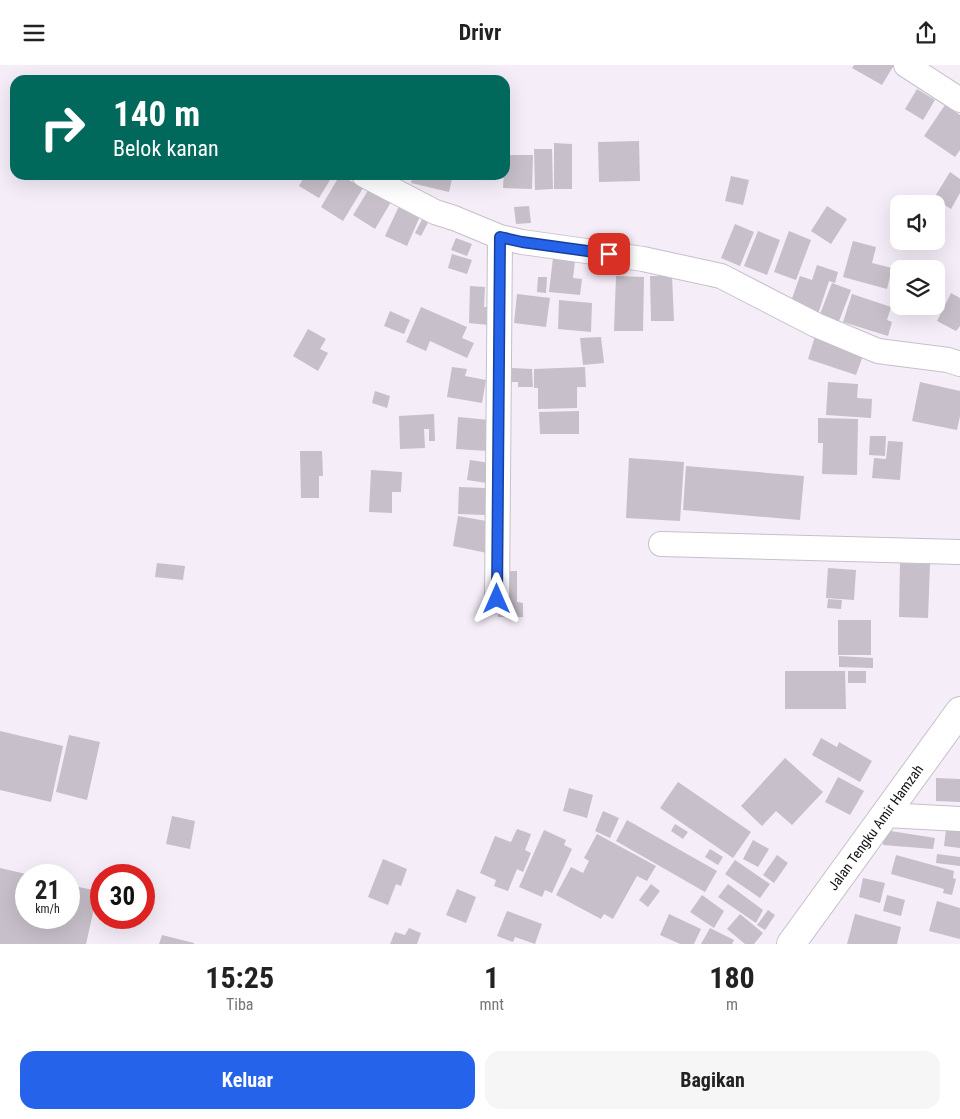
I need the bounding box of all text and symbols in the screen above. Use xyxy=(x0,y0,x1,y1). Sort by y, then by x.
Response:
icon: menu xyxy=(20,19,48,47)
icon: share xyxy=(912,19,940,47)
text: Drivr xyxy=(459,20,501,45)
text: 140 m xyxy=(113,94,200,135)
icon: right xyxy=(30,95,95,160)
text: Belok kanan xyxy=(113,136,219,161)
map controls xyxy=(890,195,945,315)
button: sound xyxy=(890,195,945,250)
pin xyxy=(588,233,630,275)
icon: arrive xyxy=(595,240,623,268)
button: layers xyxy=(890,260,945,315)
position arrow xyxy=(470,572,522,624)
street label: Jalan Tengku Amir Hamzah xyxy=(825,762,926,893)
speed limit sign: 30 xyxy=(90,864,155,929)
text: 21 xyxy=(35,876,60,905)
text: km/h xyxy=(35,902,60,916)
text: 15:25 xyxy=(205,960,274,995)
text: 1 xyxy=(484,960,499,995)
text: 180 xyxy=(709,960,755,995)
text: Tiba xyxy=(226,995,253,1014)
text: mnt xyxy=(479,995,504,1014)
text: m xyxy=(726,995,738,1014)
button: Keluar xyxy=(20,1051,475,1109)
button: Bagikan xyxy=(485,1051,940,1109)

